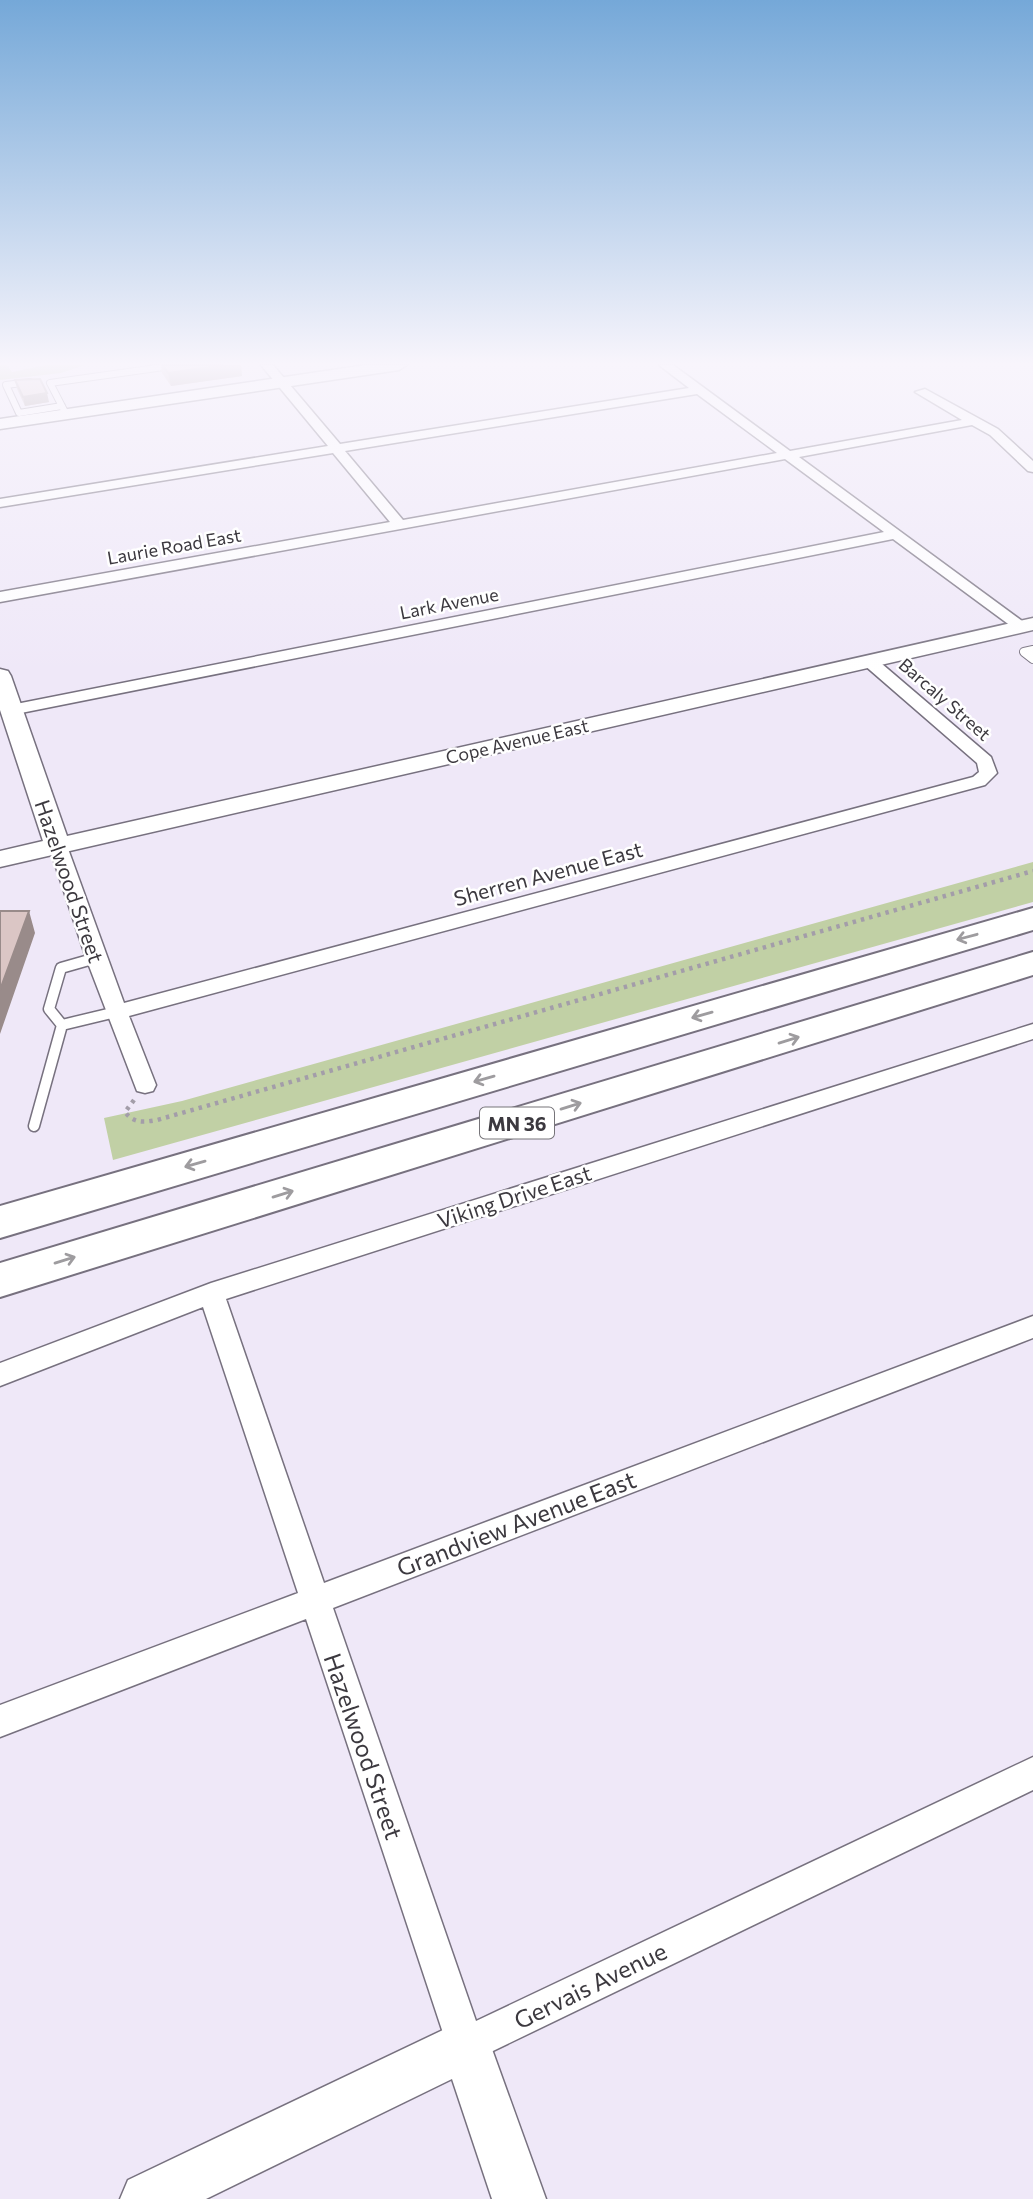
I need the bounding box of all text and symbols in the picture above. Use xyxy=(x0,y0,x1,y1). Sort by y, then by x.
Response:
street label: Laurie Road East xyxy=(105,523,243,569)
street label: Lark Avenue xyxy=(398,583,500,623)
street label: Barcaly Street xyxy=(895,653,995,745)
street label: Cope Avenue East xyxy=(444,714,590,768)
street label: Hazelwood Street xyxy=(30,796,110,966)
street label: Sherren Avenue East xyxy=(451,836,645,910)
one-way arrow xyxy=(956,932,978,945)
one-way arrow xyxy=(691,1010,713,1023)
one-way arrow xyxy=(777,1033,799,1045)
one-way arrow xyxy=(473,1074,495,1087)
one-way arrow xyxy=(560,1099,582,1112)
road number: MN 36 xyxy=(480,1107,554,1138)
one-way arrow xyxy=(184,1158,207,1171)
street label: Viking Drive East xyxy=(434,1159,594,1233)
one-way arrow xyxy=(272,1186,294,1199)
one-way arrow xyxy=(54,1253,76,1265)
street label: Grandview Avenue East xyxy=(392,1464,640,1582)
street label: Hazelwood Street xyxy=(319,1649,409,1843)
street label: Gervais Avenue xyxy=(509,1936,671,2034)

